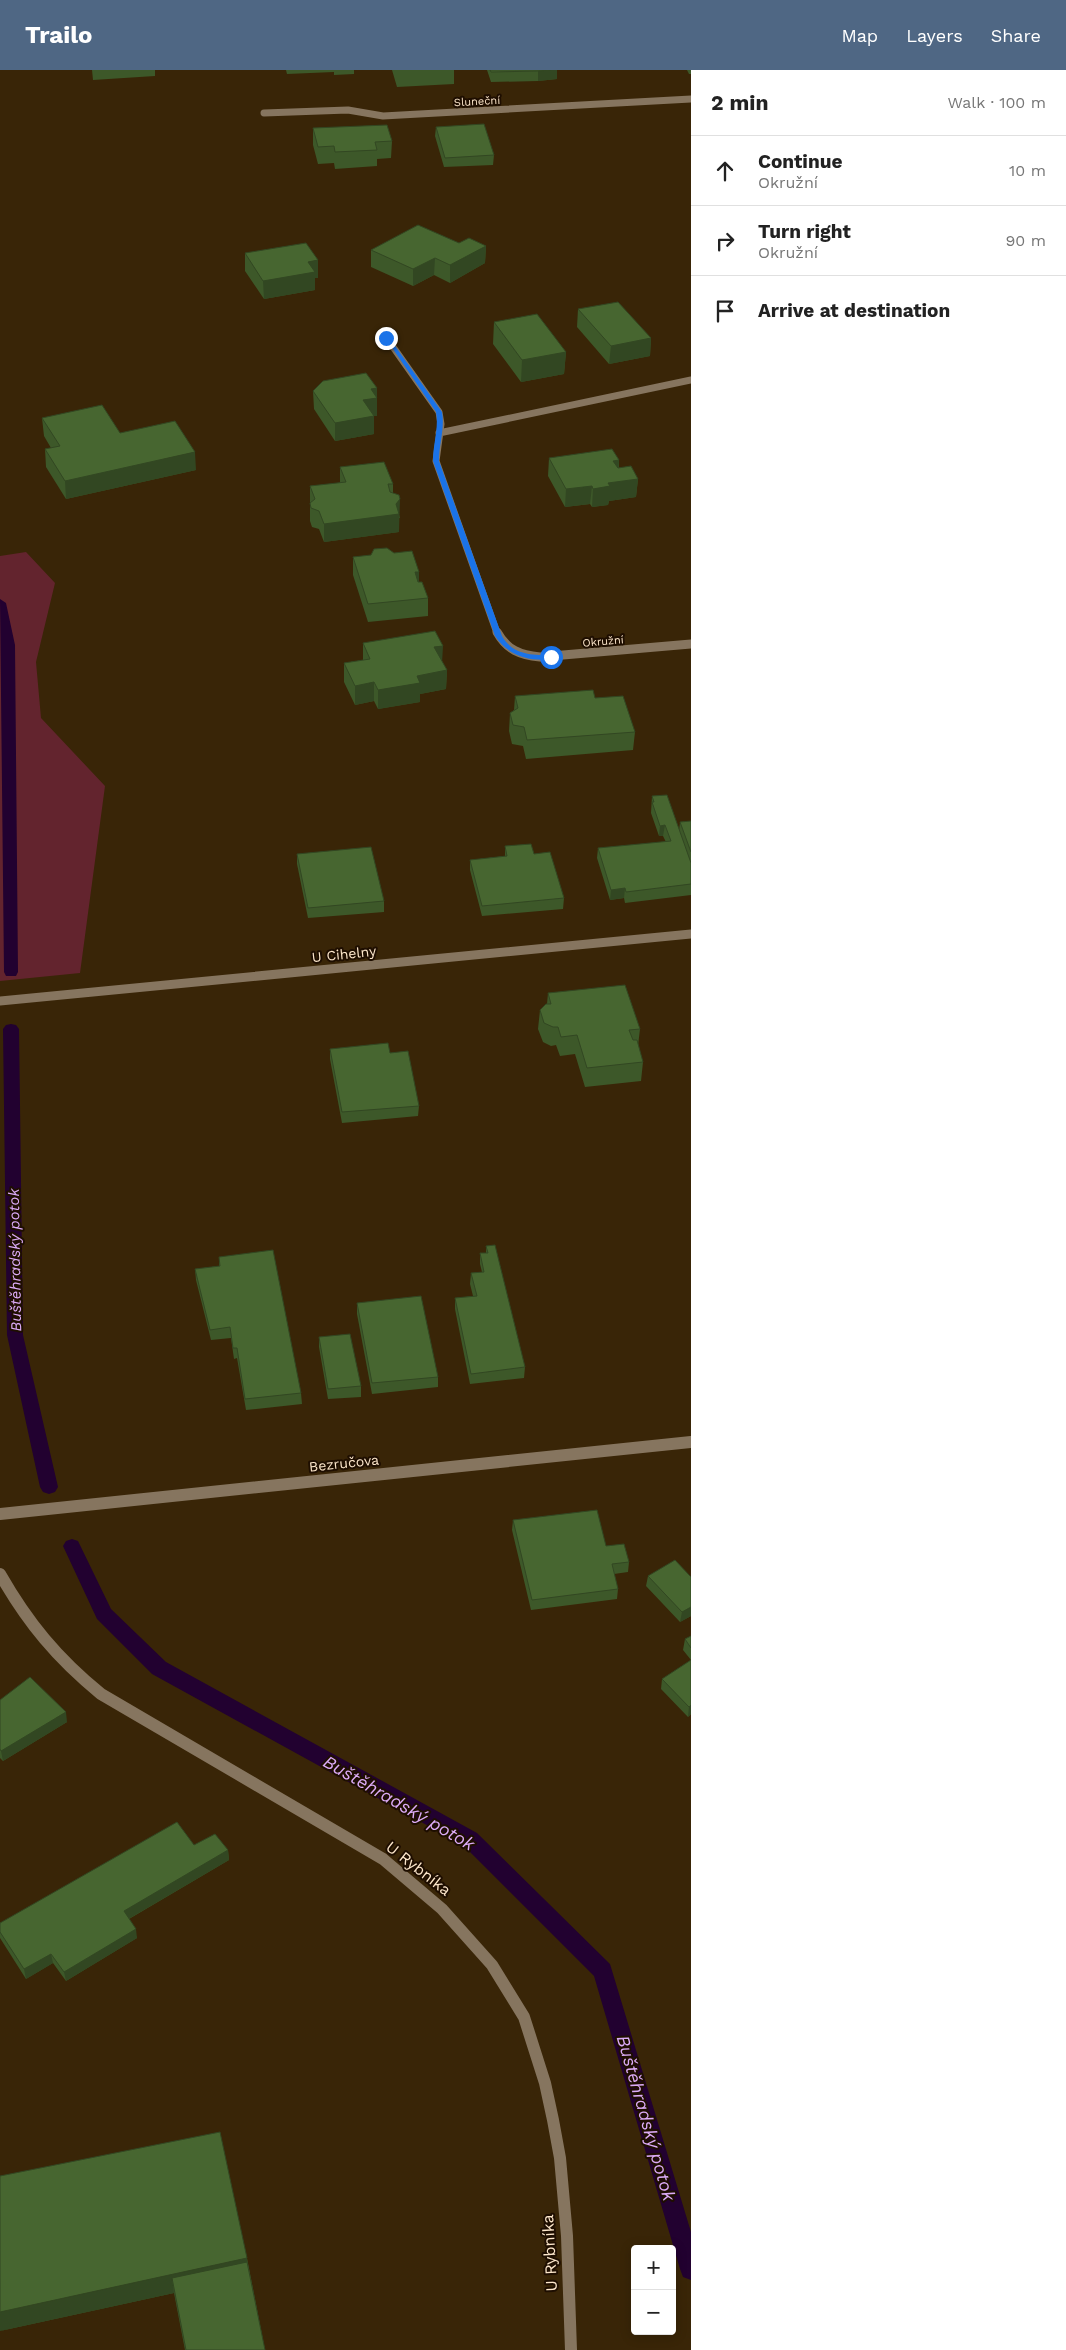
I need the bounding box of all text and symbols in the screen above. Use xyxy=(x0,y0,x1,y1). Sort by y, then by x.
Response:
text: Trailo xyxy=(25,21,92,49)
text: Map xyxy=(841,25,878,46)
text: Layers xyxy=(906,25,963,46)
text: Share xyxy=(991,25,1041,46)
text: 2 min xyxy=(711,90,768,115)
text: Walk · 100 m xyxy=(948,93,1046,112)
street label: Sluneční xyxy=(454,94,501,109)
text: Continue xyxy=(758,150,842,173)
icon: ahead xyxy=(711,157,739,185)
text: 10 m xyxy=(1009,161,1046,180)
text: Okružní xyxy=(758,173,818,192)
text: Turn right xyxy=(758,220,851,243)
icon: right xyxy=(711,227,739,255)
text: 90 m xyxy=(1005,231,1046,250)
text: Okružní xyxy=(758,243,818,262)
icon: arrive xyxy=(711,297,739,325)
text: Arrive at destination xyxy=(758,299,950,322)
route end xyxy=(375,327,398,350)
street label: Okružní xyxy=(582,633,624,650)
route start xyxy=(540,646,563,669)
street label: U Cihelny xyxy=(311,943,378,965)
water label: Buštěhradský potok xyxy=(5,1188,25,1332)
street label: Bezručova xyxy=(308,1451,380,1475)
water label: Buštěhradský potok xyxy=(320,1751,480,1855)
street label: U Rybníka xyxy=(382,1837,455,1900)
water label: Buštěhradský potok xyxy=(613,2032,681,2204)
street label: U Rybníka xyxy=(538,2214,561,2292)
map controls xyxy=(631,2245,676,2335)
button: + xyxy=(631,2245,676,2290)
button: − xyxy=(631,2290,676,2335)

